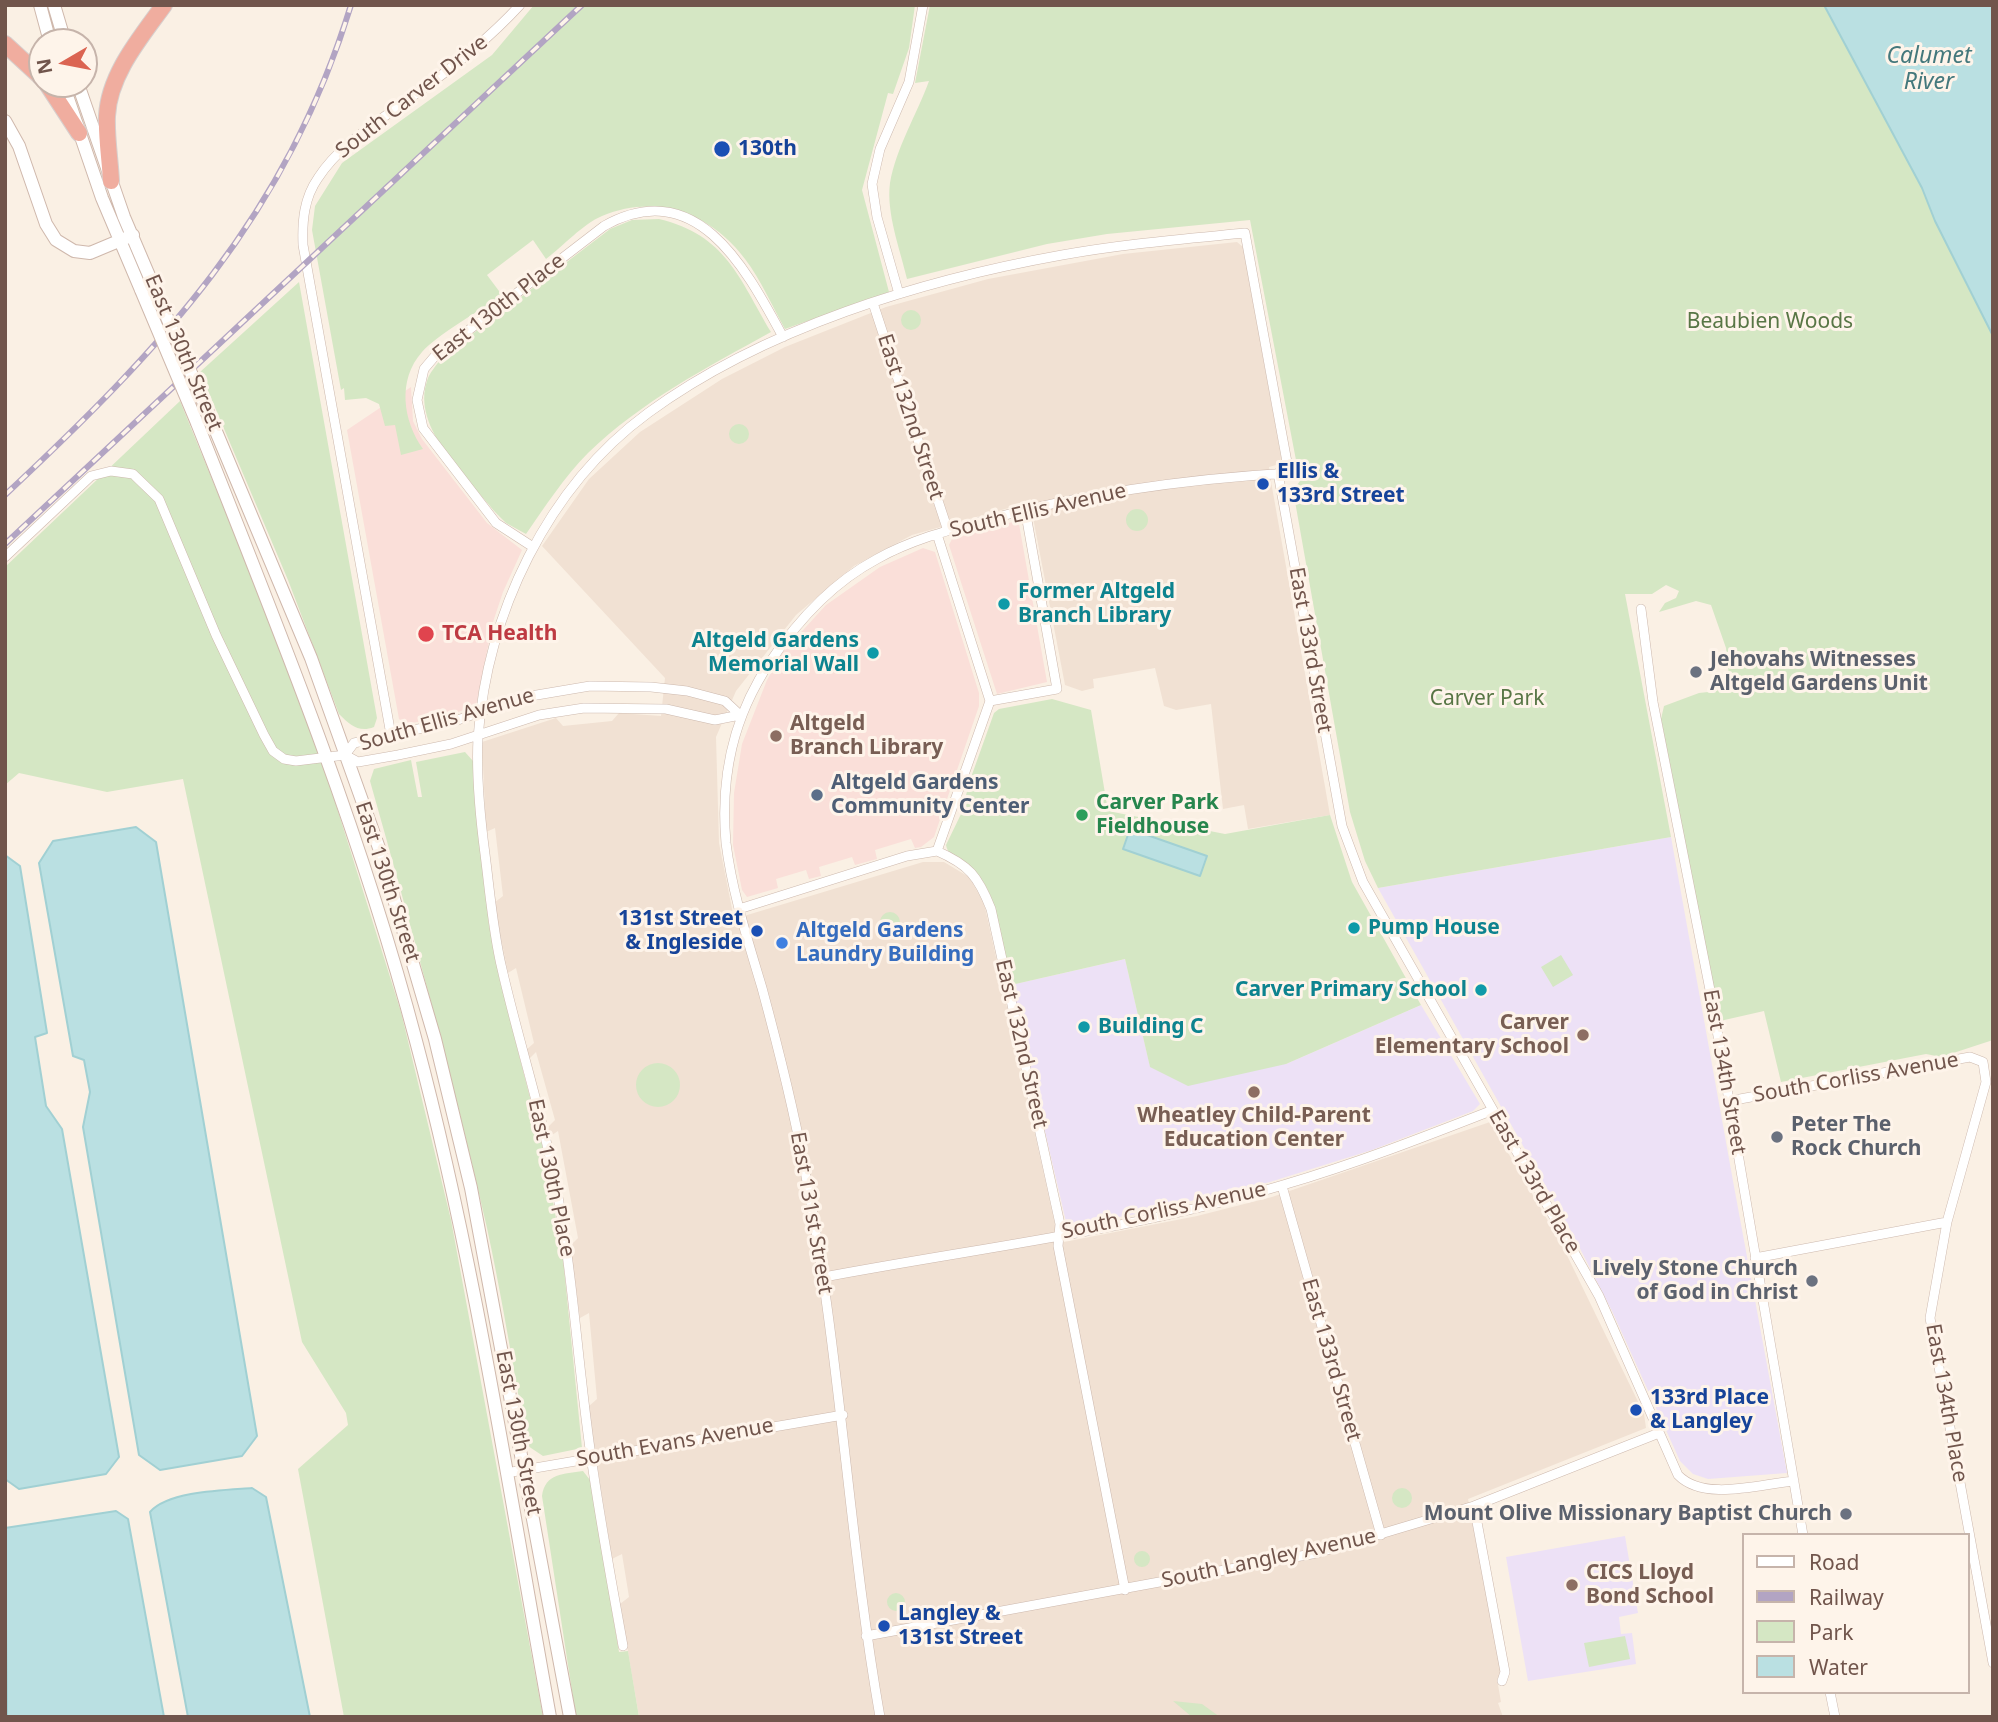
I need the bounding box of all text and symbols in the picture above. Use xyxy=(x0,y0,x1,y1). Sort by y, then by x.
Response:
north arrow xyxy=(28,28,98,98)
street label: South Carver Drive xyxy=(331,30,493,164)
water label: Calumet River xyxy=(1886,42,1972,96)
text: N xyxy=(30,56,58,76)
place label: 130th xyxy=(738,136,797,162)
marker: 130th xyxy=(712,139,732,159)
street label: East 130th Place xyxy=(428,249,570,367)
street label: East 130th Street xyxy=(139,271,227,435)
park label: Beaubien Woods xyxy=(1687,309,1853,335)
street label: East 132nd Street xyxy=(871,331,949,503)
place label: Ellis & 133rd Street xyxy=(1277,459,1405,509)
marker: Ellis & 133rd Street xyxy=(1255,476,1271,492)
street label: South Ellis Avenue xyxy=(947,478,1129,544)
street label: East 133rd Street xyxy=(1283,565,1337,735)
place label: Former Altgeld Branch Library xyxy=(1018,579,1175,629)
marker: Former Altgeld Branch Library xyxy=(996,596,1012,612)
place label: TCA Health xyxy=(442,621,557,647)
marker: TCA Health xyxy=(416,624,436,644)
place label: Altgeld Gardens Memorial Wall xyxy=(692,628,859,678)
marker: Altgeld Gardens Memorial Wall xyxy=(865,645,881,661)
place label: Jehovahs Witnesses Altgeld Gardens Unit xyxy=(1710,647,1928,697)
marker: Jehovahs Witnesses Altgeld Gardens Unit xyxy=(1688,664,1704,680)
street label: South Ellis Avenue xyxy=(357,683,537,757)
park label: Carver Park xyxy=(1430,686,1544,712)
place label: Altgeld Branch Library xyxy=(790,711,943,761)
marker: Altgeld Branch Library xyxy=(768,728,784,744)
place label: Altgeld Gardens Community Center xyxy=(831,770,1029,820)
marker: Altgeld Gardens Community Center xyxy=(809,787,825,803)
place label: Carver Park Fieldhouse xyxy=(1096,790,1219,840)
street label: East 130th Street xyxy=(349,799,425,965)
marker: Carver Park Fieldhouse xyxy=(1074,807,1090,823)
place label: 131st Street & Ingleside xyxy=(618,906,743,956)
place label: Pump House xyxy=(1368,915,1500,941)
place label: Altgeld Gardens Laundry Building xyxy=(796,918,974,968)
marker: Pump House xyxy=(1346,920,1362,936)
marker: 131st Street & Ingleside xyxy=(749,923,765,939)
marker: Altgeld Gardens Laundry Building xyxy=(774,935,790,951)
street label: East 132nd Street xyxy=(989,957,1053,1131)
place label: Carver Primary School xyxy=(1235,977,1467,1003)
marker: Carver Primary School xyxy=(1473,982,1489,998)
street label: East 134th Street xyxy=(1697,987,1751,1157)
place label: Carver Elementary School xyxy=(1375,1010,1569,1060)
place label: Building C xyxy=(1098,1014,1204,1040)
marker: Building C xyxy=(1076,1019,1092,1035)
marker: Carver Elementary School xyxy=(1575,1027,1591,1043)
street label: South Corliss Avenue xyxy=(1751,1048,1961,1108)
marker: Wheatley Child-Parent Education Center xyxy=(1246,1084,1262,1100)
street label: East 130th Place xyxy=(522,1097,580,1259)
place label: Wheatley Child-Parent Education Center xyxy=(1137,1103,1371,1153)
street label: East 133rd Place xyxy=(1483,1106,1585,1258)
place label: Peter The Rock Church xyxy=(1791,1112,1921,1162)
marker: Peter The Rock Church xyxy=(1769,1129,1785,1145)
street label: East 131st Street xyxy=(784,1130,838,1296)
street label: South Corliss Avenue xyxy=(1060,1177,1268,1245)
place label: Lively Stone Church of God in Christ xyxy=(1592,1256,1798,1306)
marker: Lively Stone Church of God in Christ xyxy=(1804,1273,1820,1289)
street label: East 133rd Street xyxy=(1296,1276,1366,1444)
street label: East 134th Place xyxy=(1920,1322,1972,1484)
street label: East 130th Street xyxy=(490,1349,546,1517)
place label: 133rd Place & Langley xyxy=(1650,1385,1769,1435)
marker: 133rd Place & Langley xyxy=(1628,1402,1644,1418)
street label: South Evans Avenue xyxy=(575,1413,775,1473)
place label: Mount Olive Missionary Baptist Church xyxy=(1424,1501,1832,1527)
marker: Mount Olive Missionary Baptist Church xyxy=(1838,1506,1854,1522)
street label: South Langley Avenue xyxy=(1159,1524,1379,1594)
legend xyxy=(1742,1533,1970,1694)
text: Road xyxy=(1809,1548,1859,1576)
place label: CICS Lloyd Bond School xyxy=(1586,1560,1714,1610)
marker: CICS Lloyd Bond School xyxy=(1564,1577,1580,1593)
text: Railway xyxy=(1809,1583,1884,1611)
place label: Langley & 131st Street xyxy=(898,1601,1023,1651)
marker: Langley & 131st Street xyxy=(876,1618,892,1634)
text: Park xyxy=(1809,1618,1853,1646)
text: Water xyxy=(1809,1653,1868,1681)

